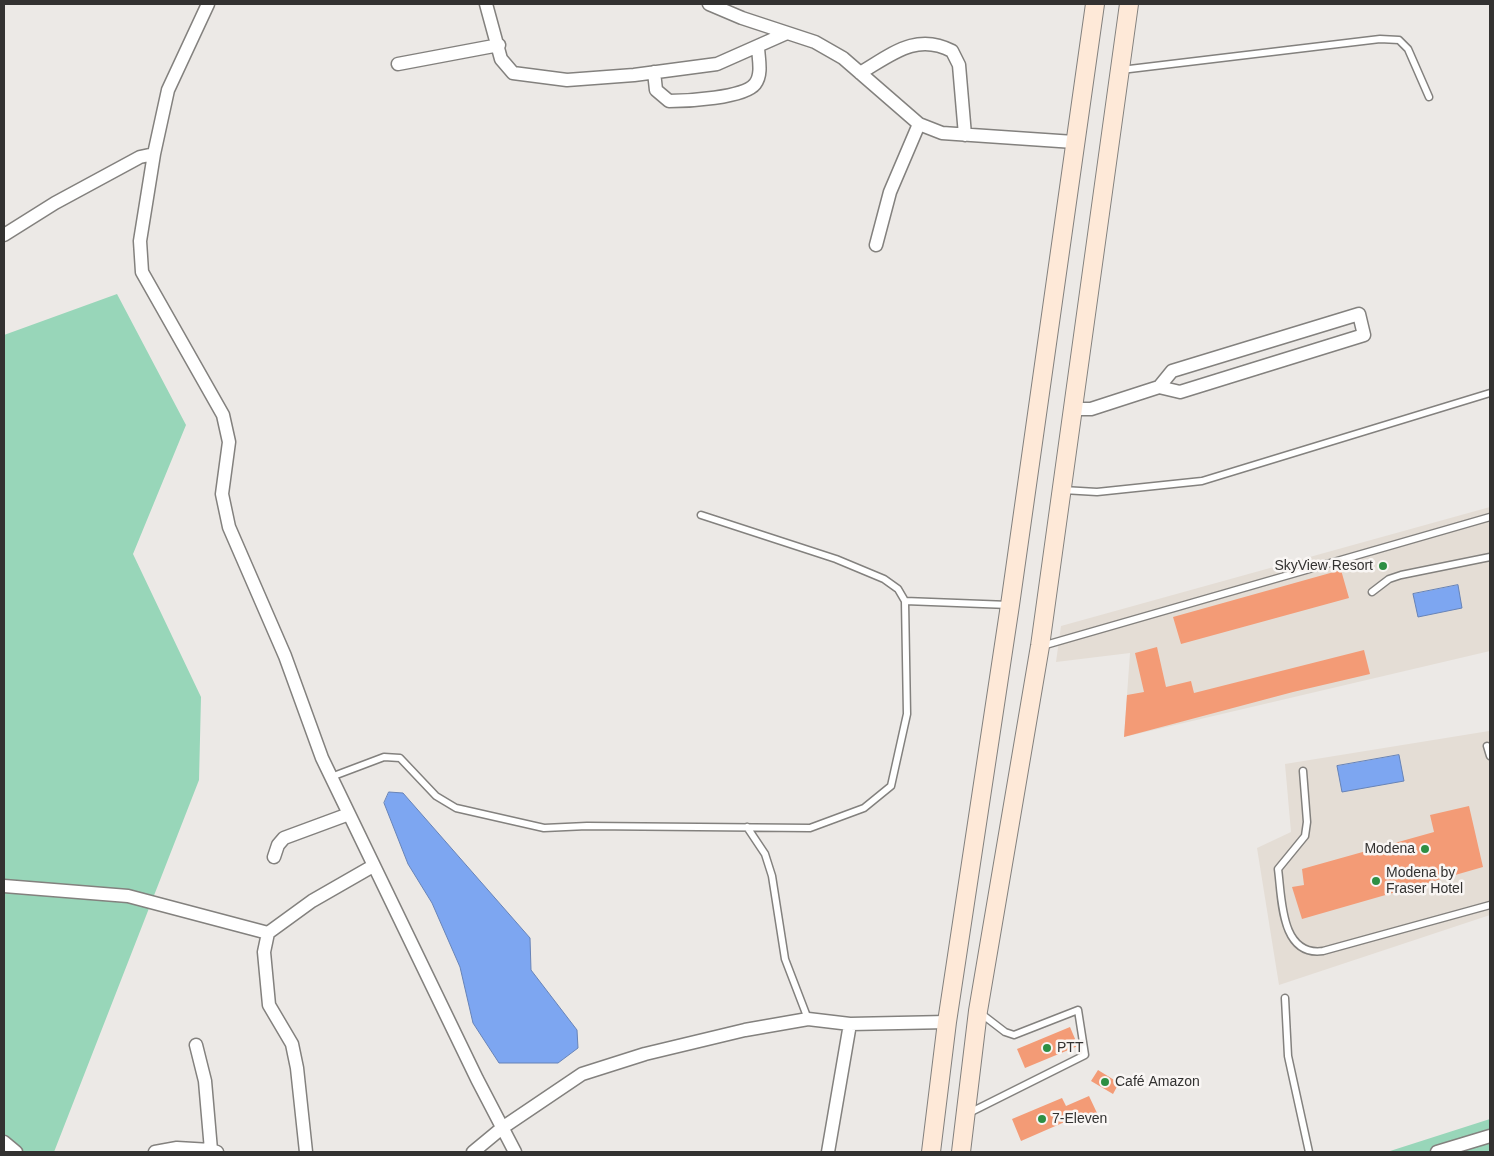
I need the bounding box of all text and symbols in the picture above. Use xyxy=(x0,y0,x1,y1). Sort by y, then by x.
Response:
place label: SkyView Resort xyxy=(1274,558,1373,574)
marker: SkyView Resort xyxy=(1377,560,1389,572)
place label: Modena xyxy=(1364,841,1415,857)
marker: Modena xyxy=(1419,843,1431,855)
place label: Modena by Fraser Hotel xyxy=(1386,865,1463,898)
marker: Modena by Fraser Hotel xyxy=(1370,875,1382,887)
place label: PTT xyxy=(1057,1040,1083,1056)
marker: PTT xyxy=(1041,1042,1053,1054)
place label: Café Amazon xyxy=(1115,1074,1200,1090)
marker: Café Amazon xyxy=(1099,1076,1111,1088)
place label: 7-Eleven xyxy=(1052,1111,1107,1127)
marker: 7-Eleven xyxy=(1036,1113,1048,1125)

